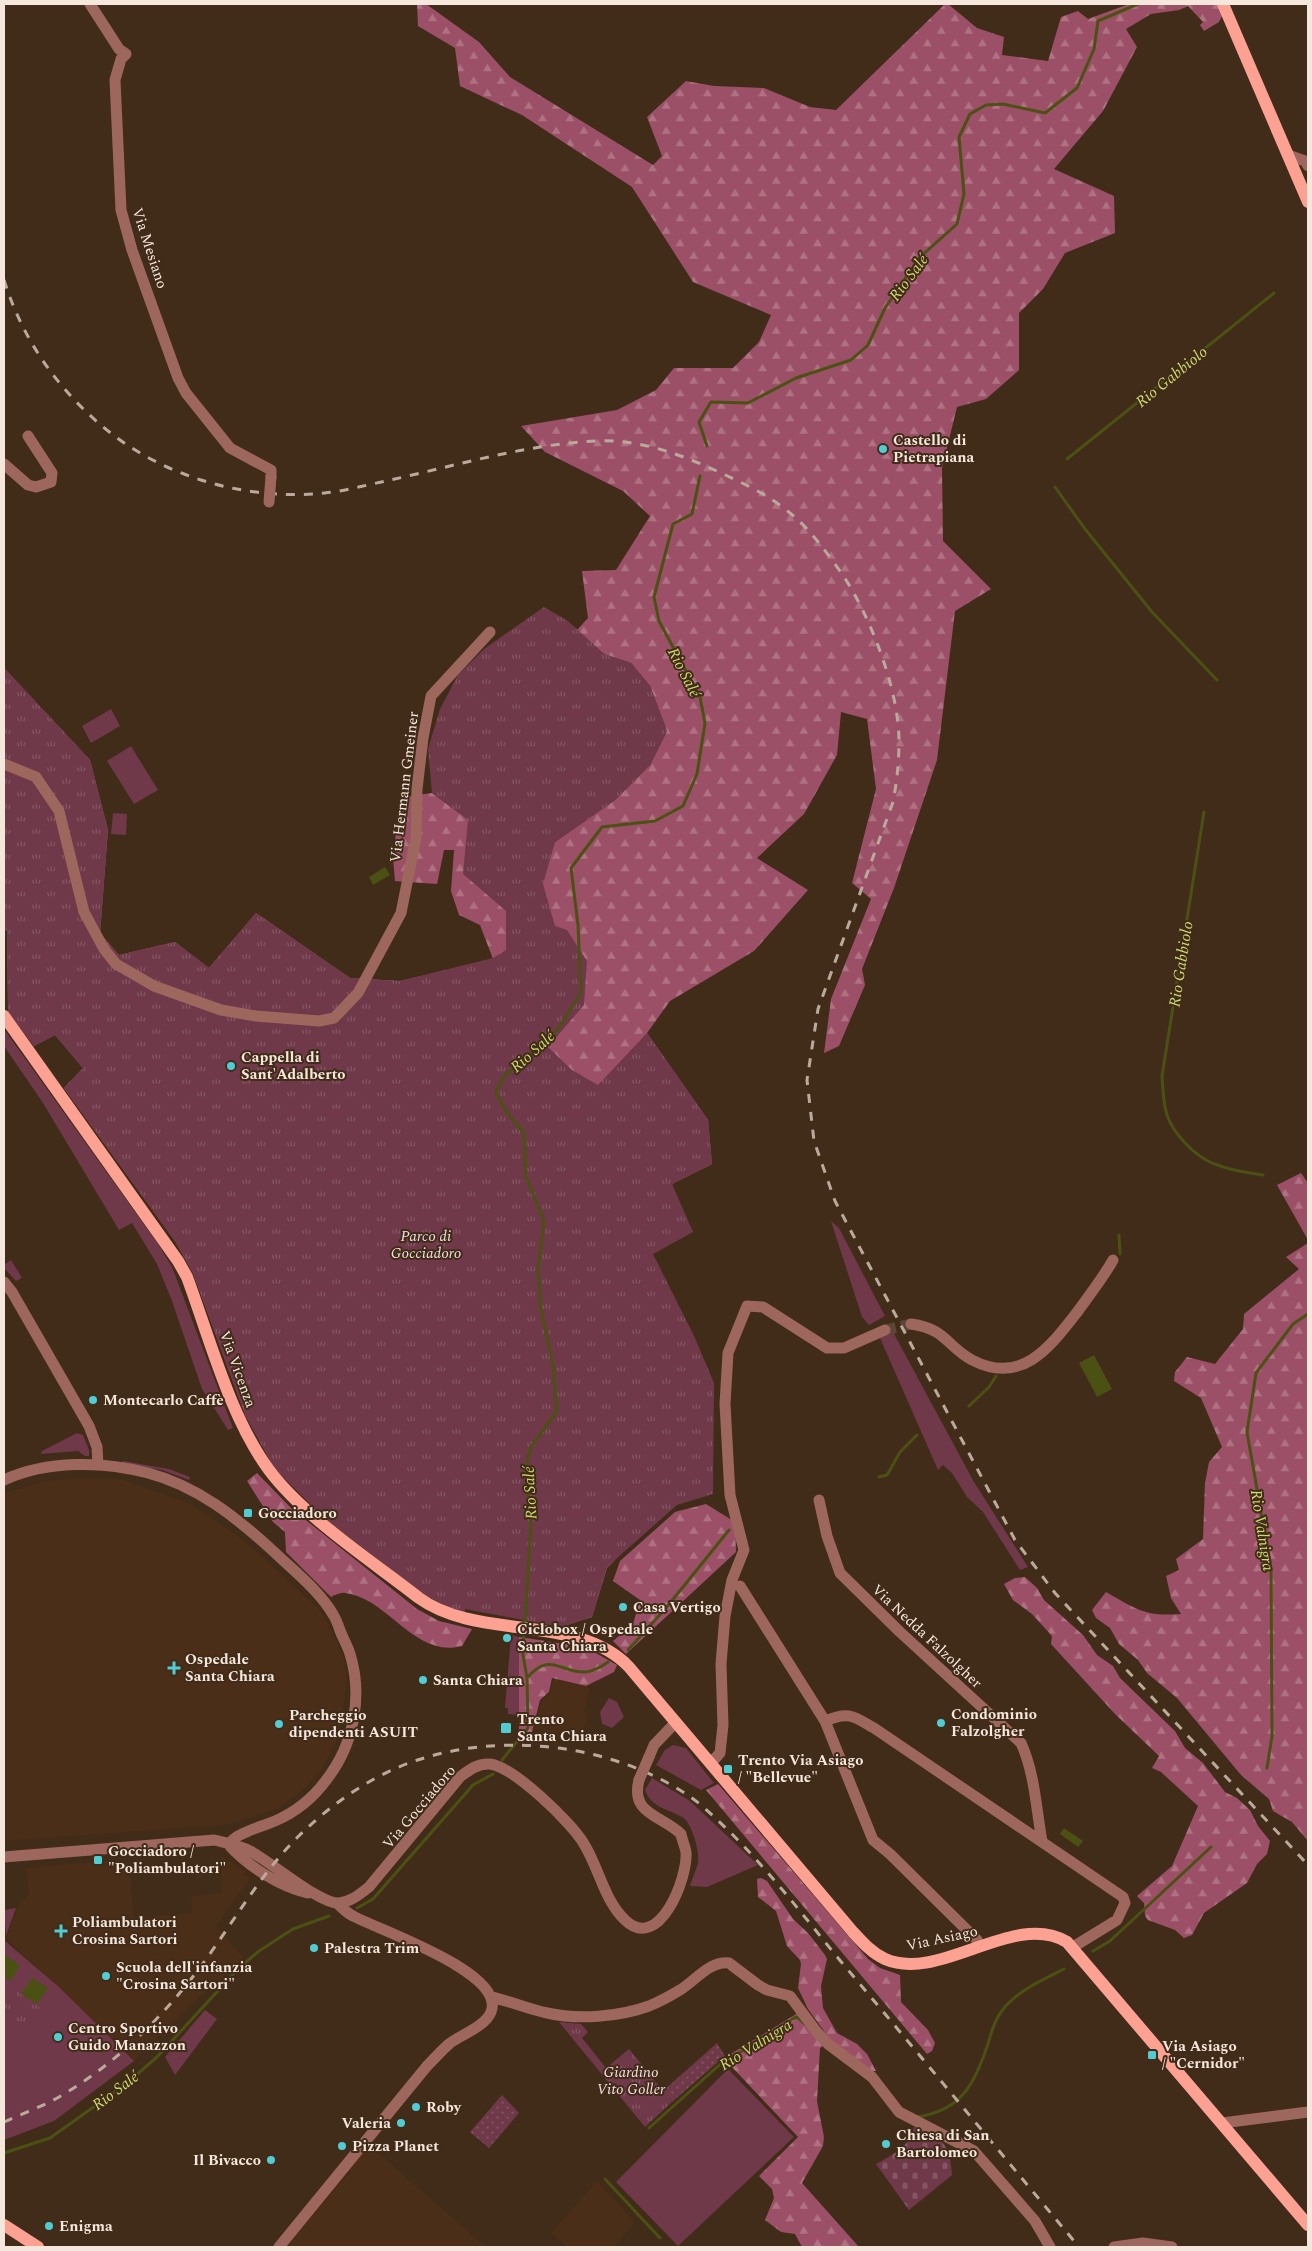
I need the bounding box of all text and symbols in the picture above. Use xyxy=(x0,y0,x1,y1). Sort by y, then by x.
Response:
street label: Via Mesiano xyxy=(126,205,173,292)
water label: Rio Salé xyxy=(883,248,936,306)
water label: Rio Gabbiolo xyxy=(1130,340,1213,413)
place label: Castello di Pietrapiana xyxy=(893,429,975,469)
marker: Castello di Pietrapiana xyxy=(877,443,889,455)
water label: Rio Salé xyxy=(661,643,708,703)
street label: Via Hermann Gmeiner xyxy=(384,710,425,864)
water label: Rio Gabbiolo xyxy=(1162,919,1200,1009)
water label: Rio Salé xyxy=(505,1024,562,1079)
place label: Cappella di Sant'Adalberto xyxy=(241,1046,346,1086)
marker: Cappella di Sant'Adalberto xyxy=(225,1060,237,1072)
park label: Parco di Gocciadoro xyxy=(391,1225,461,1265)
street label: Via Vicenza xyxy=(213,1327,262,1411)
place label: Montecarlo Caffè xyxy=(103,1389,224,1412)
marker: Montecarlo Caffè xyxy=(87,1394,99,1406)
water label: Rio Salé xyxy=(517,1464,543,1520)
water label: Rio Valnigra xyxy=(1244,1488,1280,1573)
place label: Gocciadoro xyxy=(258,1502,337,1525)
marker: Gocciadoro xyxy=(242,1507,254,1519)
street label: Via Nedda Falzolgher xyxy=(866,1579,987,1694)
place label: Casa Vertigo xyxy=(633,1596,721,1619)
marker: Casa Vertigo xyxy=(617,1601,629,1613)
place label: Ciclobox / Ospedale Santa Chiara xyxy=(517,1618,653,1658)
marker: Ciclobox / Ospedale Santa Chiara xyxy=(501,1632,513,1644)
place label: Ospedale Santa Chiara xyxy=(185,1648,275,1688)
marker: Ospedale Santa Chiara xyxy=(167,1661,181,1675)
place label: Santa Chiara xyxy=(433,1669,523,1692)
marker: Santa Chiara xyxy=(417,1674,429,1686)
place label: Condominio Falzolgher xyxy=(951,1703,1037,1743)
place label: Parcheggio dipendenti ASUIT xyxy=(289,1704,418,1744)
place label: Trento Santa Chiara xyxy=(517,1708,607,1748)
marker: Condominio Falzolgher xyxy=(935,1717,947,1729)
marker: Parcheggio dipendenti ASUIT xyxy=(273,1718,285,1730)
marker: Trento Santa Chiara xyxy=(499,1721,513,1735)
place label: Trento Via Asiago / "Bellevue" xyxy=(738,1749,864,1789)
street label: Via Gocciadoro xyxy=(377,1760,461,1854)
marker: Trento Via Asiago / "Bellevue" xyxy=(722,1763,734,1775)
place label: Gocciadoro / "Poliambulatori" xyxy=(108,1840,226,1880)
marker: Gocciadoro / "Poliambulatori" xyxy=(92,1854,104,1866)
place label: Poliambulatori Crosina Sartori xyxy=(72,1911,178,1951)
street label: Via Asiago xyxy=(904,1920,980,1957)
marker: Poliambulatori Crosina Sartori xyxy=(54,1924,68,1938)
place label: Palestra Trim xyxy=(324,1937,420,1960)
marker: Palestra Trim xyxy=(308,1942,320,1954)
place label: Scuola dell'infanzia "Crosina Sartori" xyxy=(116,1956,252,1996)
marker: Scuola dell'infanzia "Crosina Sartori" xyxy=(100,1970,112,1982)
water label: Rio Valnigra xyxy=(714,2013,797,2077)
place label: Centro Sportivo Guido Manazzon xyxy=(68,2017,186,2057)
marker: Centro Sportivo Guido Manazzon xyxy=(52,2031,64,2043)
place label: Via Asiago / "Cernidor" xyxy=(1162,2035,1245,2075)
marker: Via Asiago / "Cernidor" xyxy=(1146,2049,1158,2061)
park label: Giardino Vito Goller xyxy=(597,2061,666,2101)
water label: Rio Salé xyxy=(87,2064,146,2116)
place label: Roby xyxy=(426,2096,462,2119)
marker: Roby xyxy=(410,2101,422,2113)
place label: Valeria xyxy=(341,2112,391,2135)
marker: Valeria xyxy=(395,2117,407,2129)
place label: Chiesa di San Bartolomeo xyxy=(896,2124,990,2164)
place label: Pizza Planet xyxy=(352,2135,439,2158)
marker: Chiesa di San Bartolomeo xyxy=(880,2138,892,2150)
marker: Pizza Planet xyxy=(336,2140,348,2152)
place label: Il Bivacco xyxy=(193,2149,261,2172)
marker: Il Bivacco xyxy=(265,2154,277,2166)
place label: Enigma xyxy=(59,2215,113,2238)
marker: Enigma xyxy=(43,2220,55,2232)

